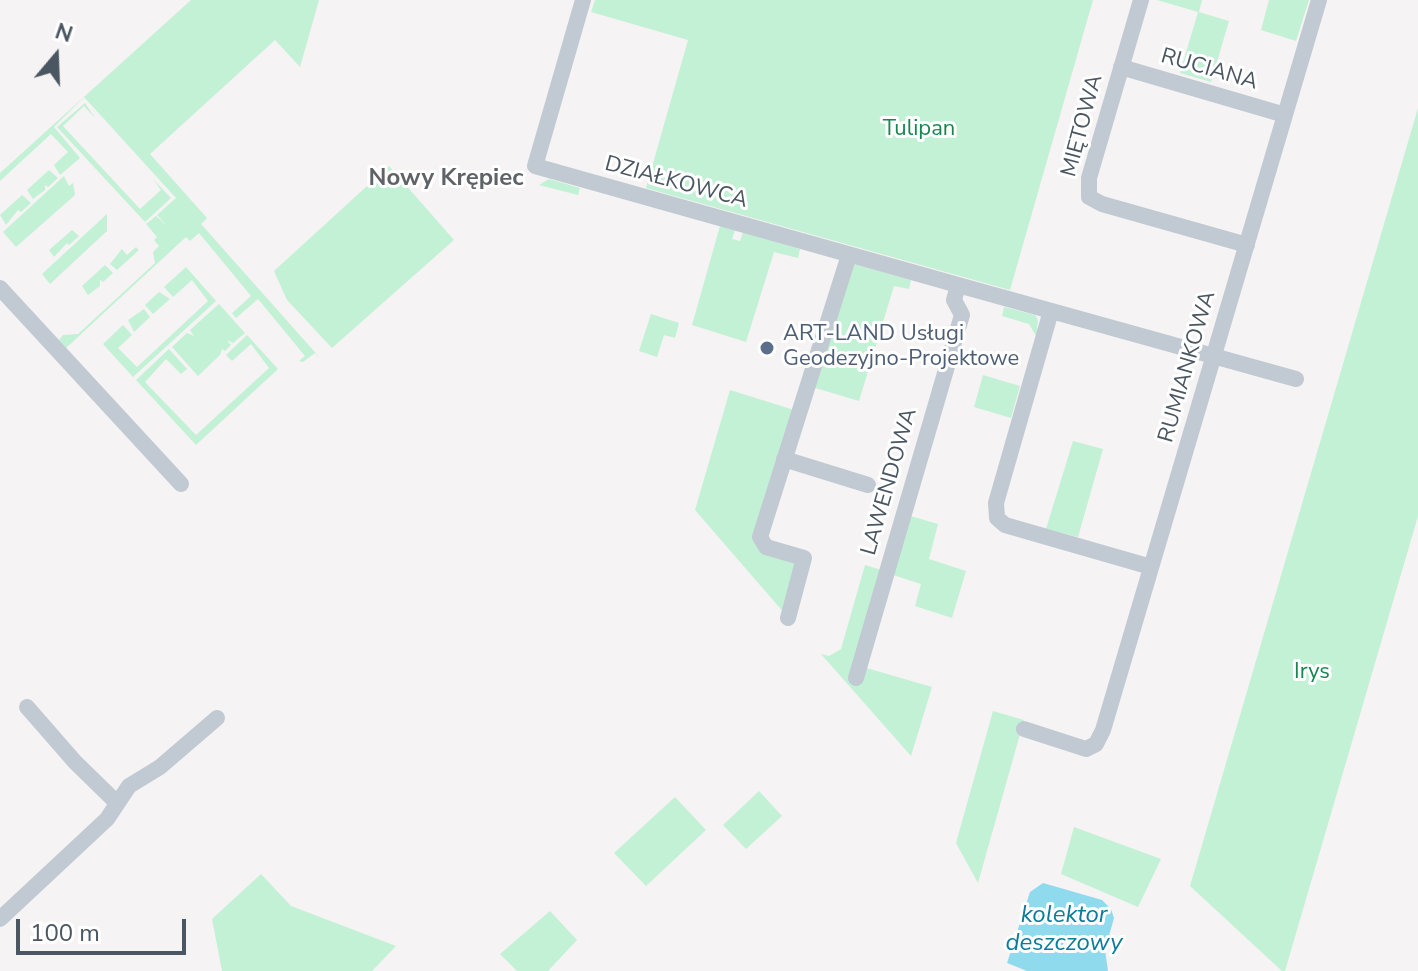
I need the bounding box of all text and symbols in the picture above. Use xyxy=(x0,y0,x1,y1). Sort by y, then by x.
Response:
north arrow xyxy=(16,16,96,96)
text: N xyxy=(51,16,76,50)
street label: RUCIANA xyxy=(1158,44,1260,96)
street label: MIĘTOWA xyxy=(1057,72,1109,180)
park label: Tulipan xyxy=(883,117,955,143)
street label: DZIAŁKOWCA xyxy=(602,151,750,215)
district label: Nowy Krępiec xyxy=(368,165,524,193)
street label: RUMIANKOWA xyxy=(1154,288,1222,446)
place label: ART-LAND Usługi Geodezyjno-Projektowe xyxy=(783,322,1019,374)
marker: ART-LAND Usługi Geodezyjno-Projektowe xyxy=(758,339,776,357)
street label: LAWENDOWA xyxy=(856,406,924,558)
park label: Irys xyxy=(1294,660,1330,686)
water label: kolektor deszczowy xyxy=(1005,902,1123,958)
scale bar xyxy=(20,903,190,953)
text: 100 m xyxy=(30,917,100,949)

